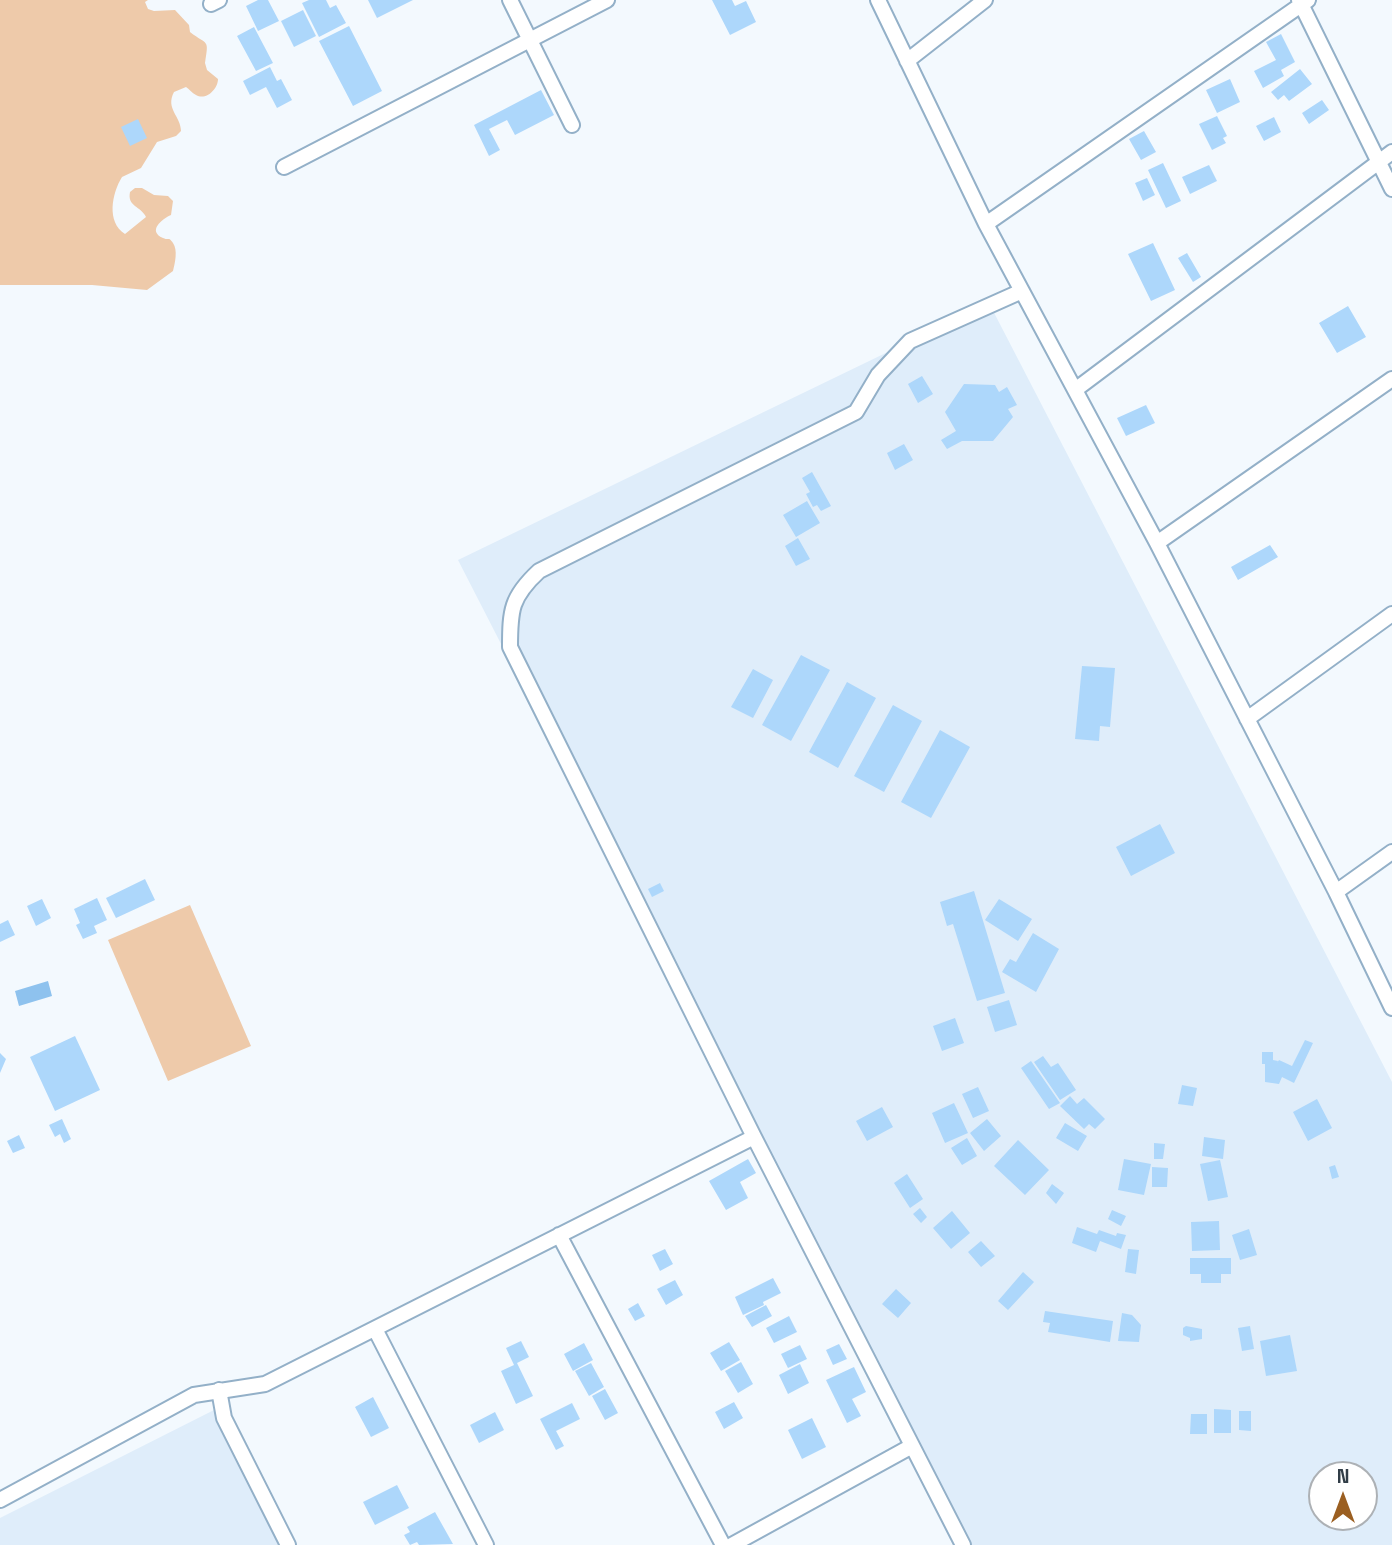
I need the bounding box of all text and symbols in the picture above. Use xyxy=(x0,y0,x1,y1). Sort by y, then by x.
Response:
north arrow xyxy=(1308,1461,1378,1531)
text: N xyxy=(1337,1464,1349,1489)

